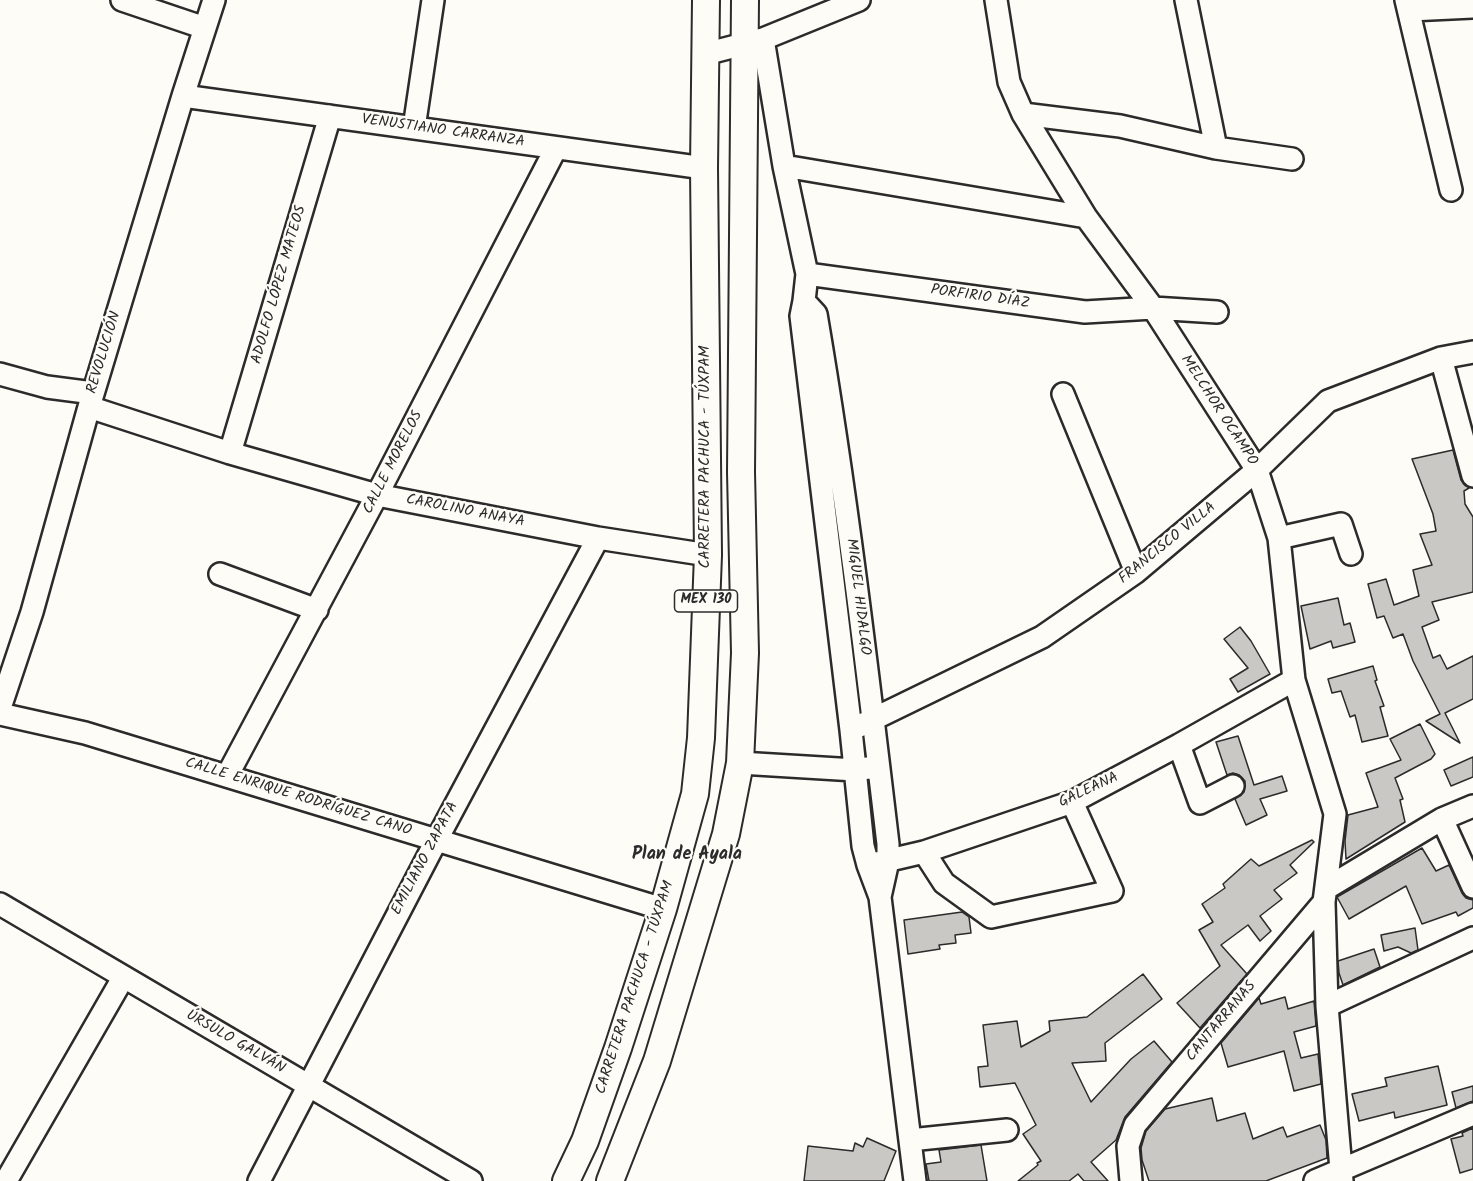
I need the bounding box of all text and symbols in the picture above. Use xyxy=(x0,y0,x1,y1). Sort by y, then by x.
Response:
street label: VENUSTIANO CARRANZA xyxy=(360,112,526,152)
street label: ADOLFO LÓPEZ MATEOS xyxy=(249,204,311,366)
street label: PORFIRIO DÍAZ xyxy=(929,282,1031,314)
street label: REVOLUCIÓN xyxy=(84,310,126,396)
street label: CARRETERA PACHUCA - TÚXPAM xyxy=(697,346,715,568)
street label: MELCHOR OCAMPO xyxy=(1176,352,1260,470)
street label: CALLE MORELOS xyxy=(360,408,428,518)
street label: CAROLINO ANAYA xyxy=(404,492,526,532)
street label: FRANCISCO VILLA xyxy=(1116,499,1220,589)
street label: MIGUEL HIDALGO xyxy=(841,538,873,656)
road number: MEX 130 xyxy=(674,590,738,612)
street label: CALLE ENRIQUE RODRÍGUEZ CANO xyxy=(183,755,413,841)
street label: GALEANA xyxy=(1056,769,1122,813)
street label: EMILIANO ZAPATA xyxy=(389,799,463,919)
district label: Plan de Ayala xyxy=(632,845,742,867)
street label: CARRETERA PACHUCA - TÚXPAM xyxy=(593,879,679,1097)
street label: CANTARRANAS xyxy=(1183,978,1261,1066)
street label: ÚRSULO GALVÁN xyxy=(182,1007,288,1079)

